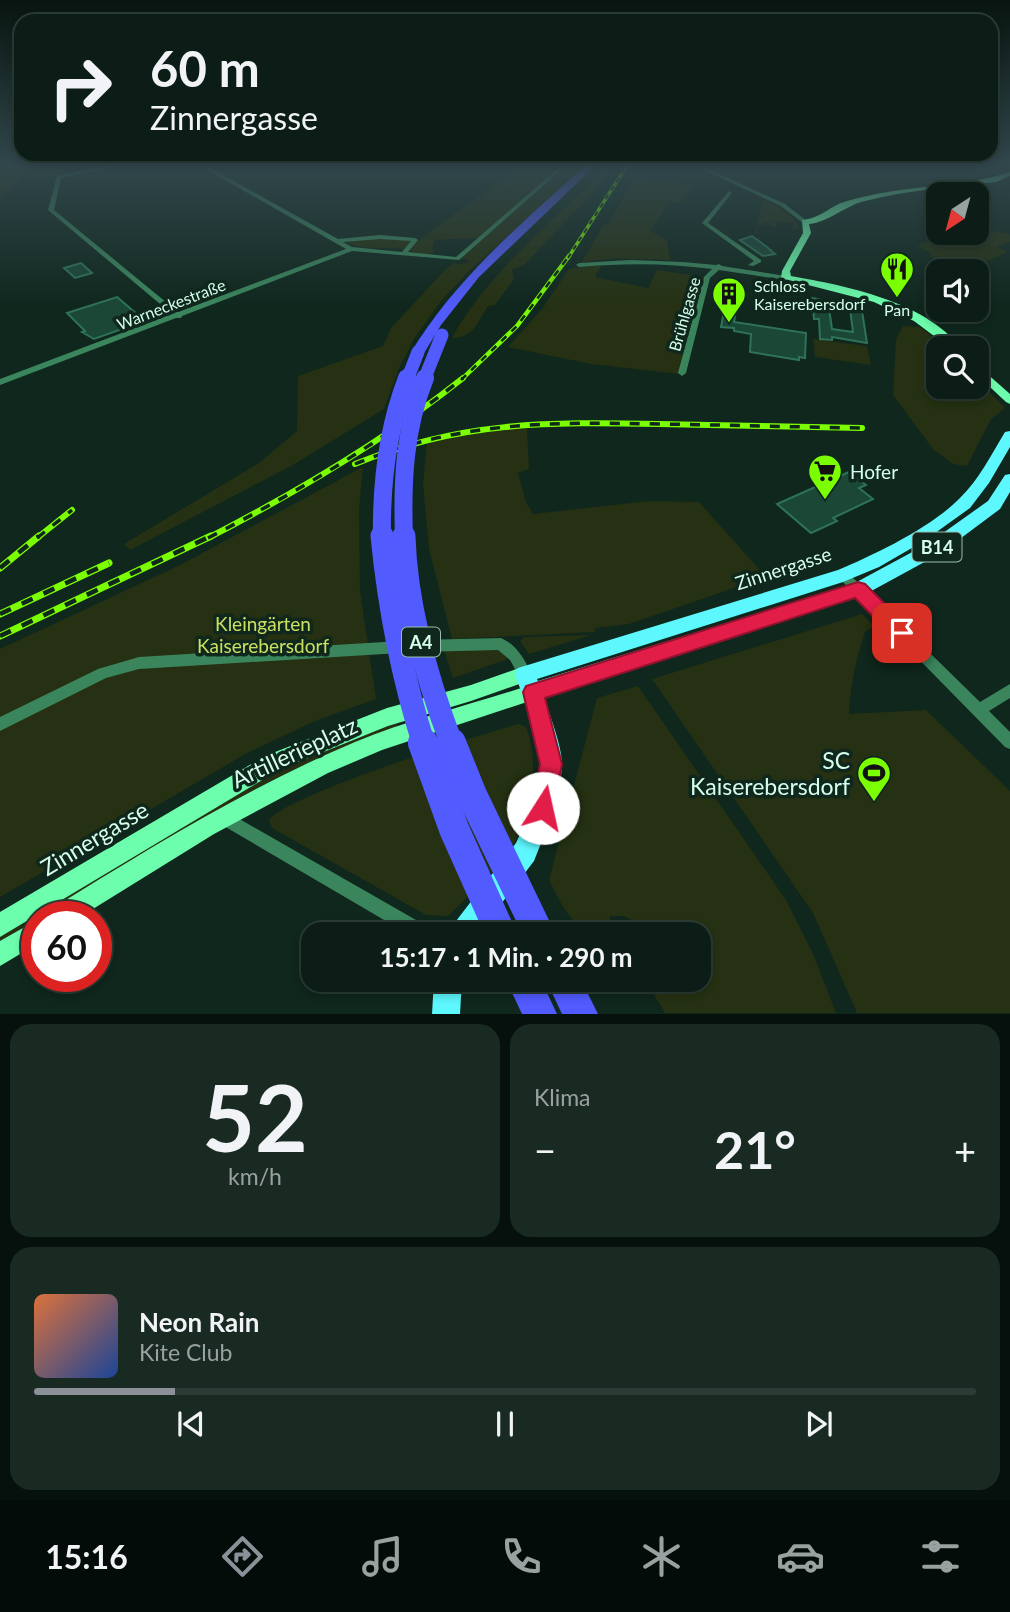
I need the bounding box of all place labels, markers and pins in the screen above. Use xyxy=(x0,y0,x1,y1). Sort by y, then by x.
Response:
restaurant icon: Pan xyxy=(878,250,916,299)
building icon: Schloss Kaiserebersdorf xyxy=(710,275,748,324)
place label: Schloss Kaiserebersdorf xyxy=(754,276,866,313)
place label: Pan xyxy=(884,300,910,319)
supermarket icon: Hofer xyxy=(806,452,844,501)
place label: Hofer xyxy=(850,460,898,483)
pin xyxy=(872,603,932,663)
place label: SC Kaiserebersdorf xyxy=(690,746,850,800)
sports icon: SC Kaiserebersdorf xyxy=(855,754,893,803)

